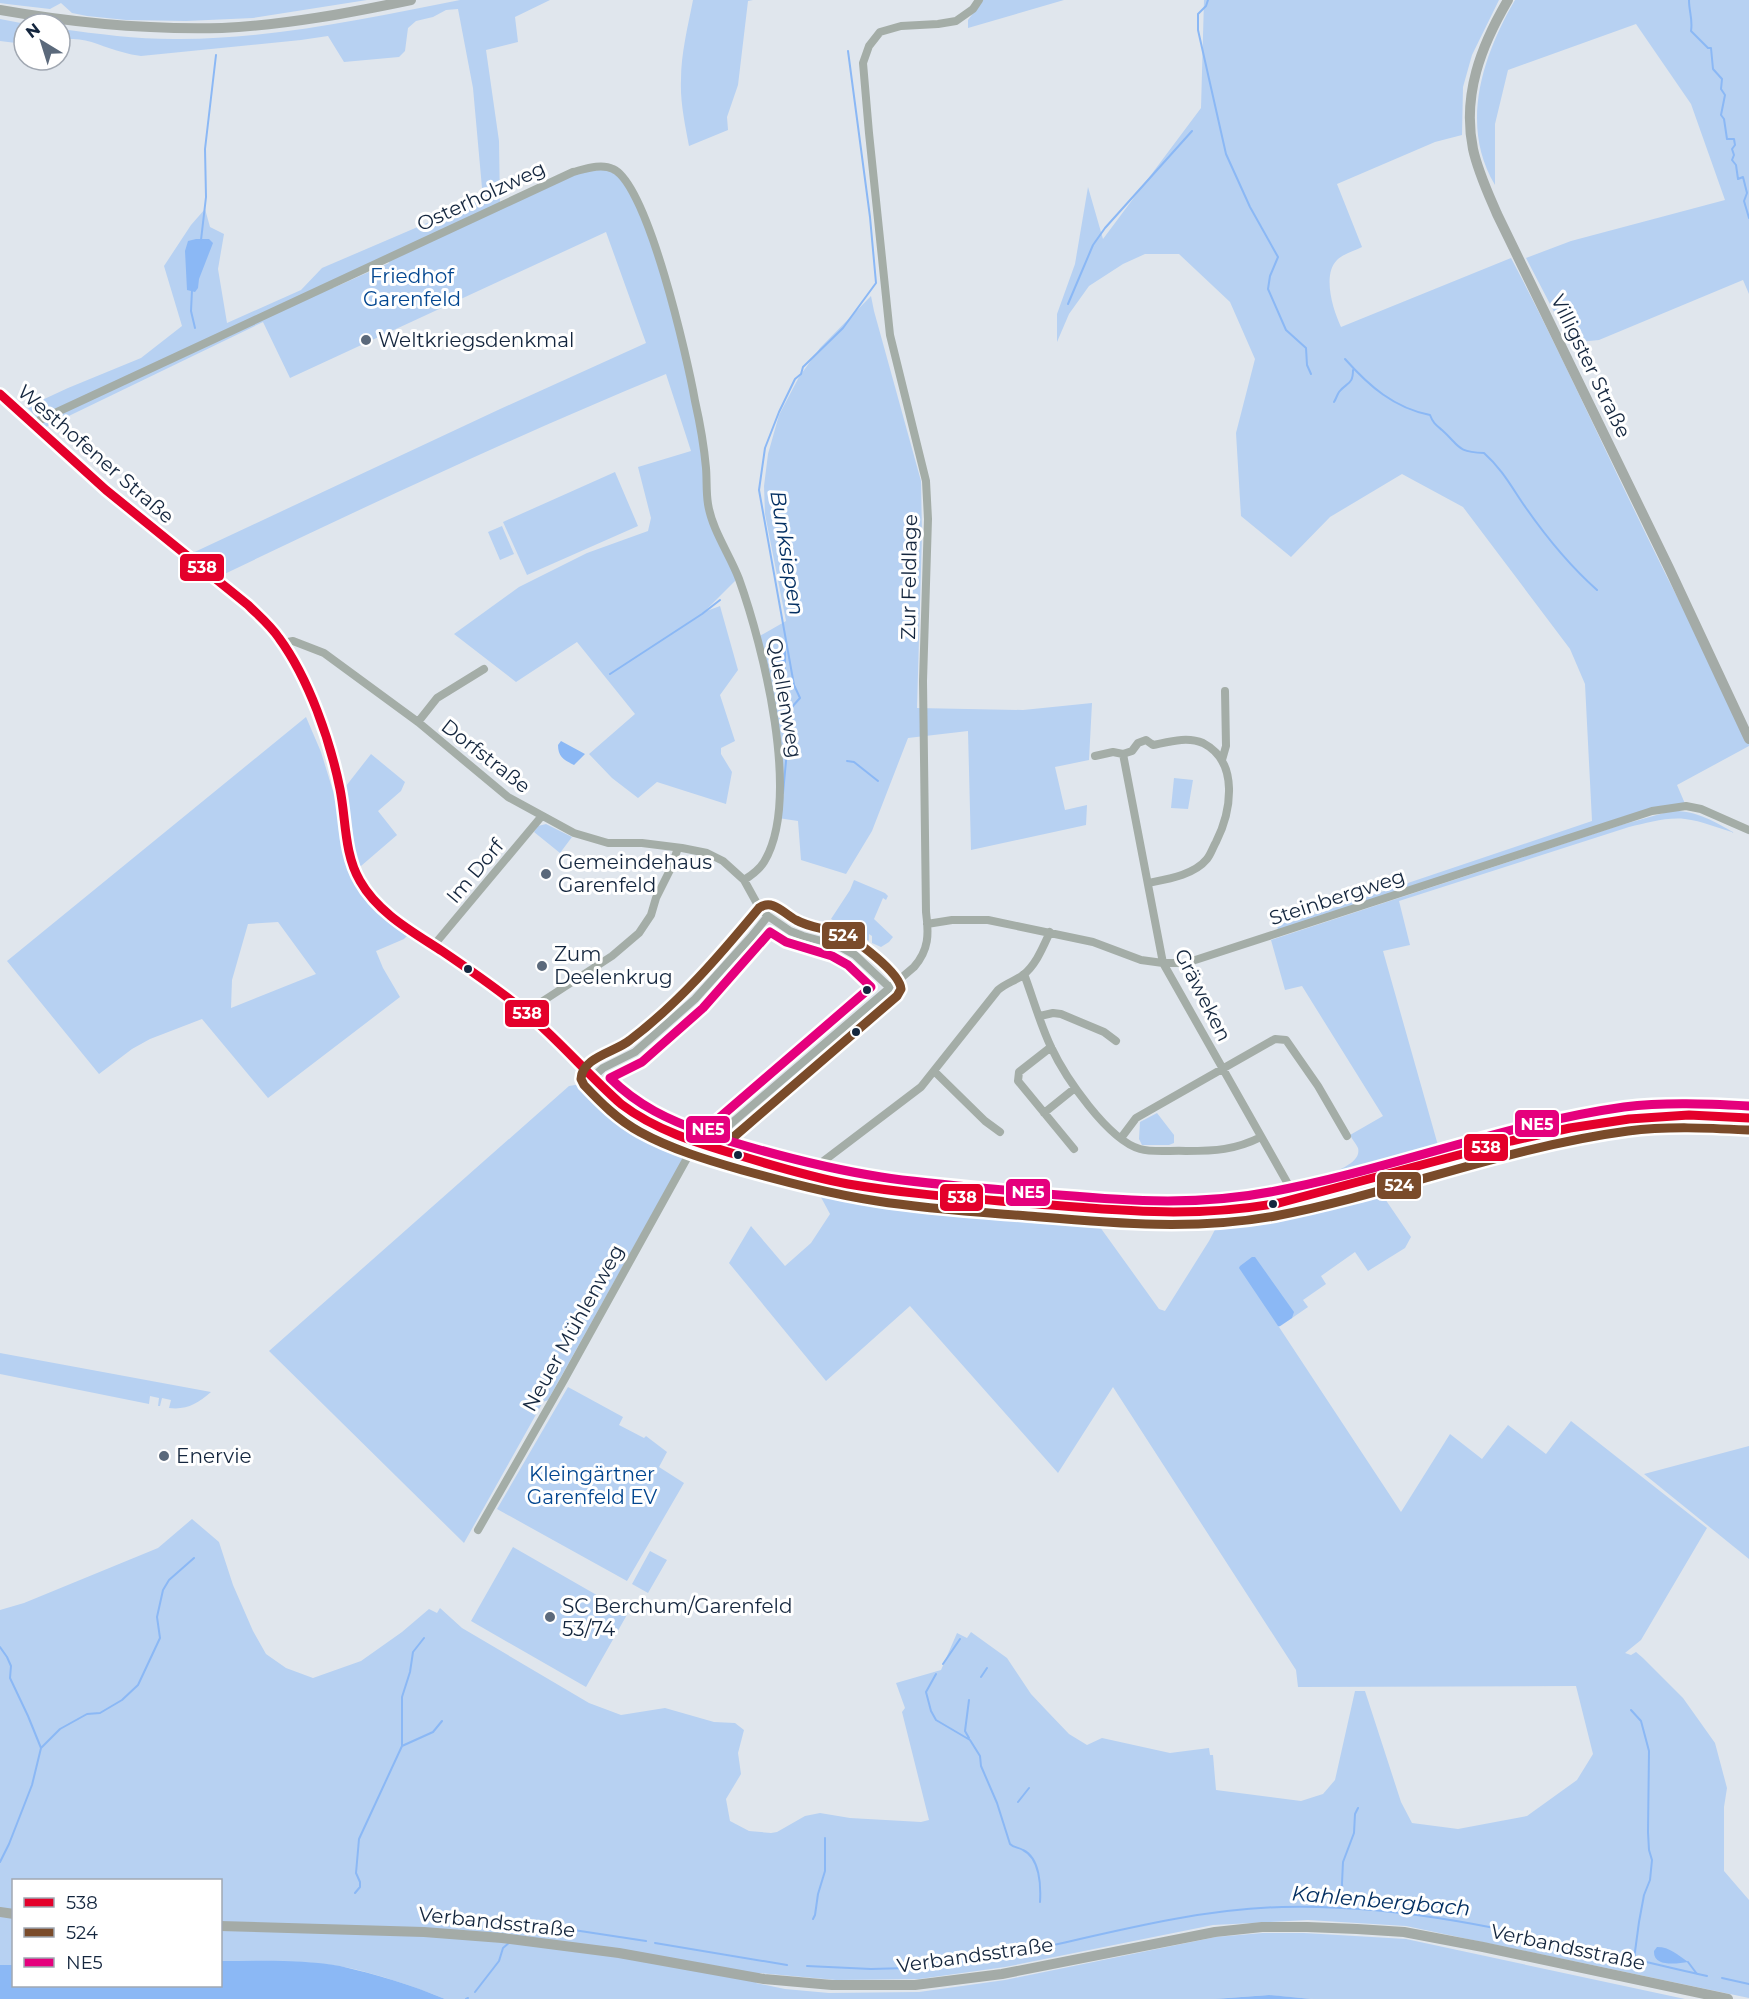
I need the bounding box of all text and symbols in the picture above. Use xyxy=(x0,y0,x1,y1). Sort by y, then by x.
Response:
north arrow xyxy=(12,12,72,72)
text: N xyxy=(22,19,44,42)
street label: Osterholzweg xyxy=(413,156,549,236)
park label: Friedhof Garenfeld xyxy=(363,264,461,311)
street label: Villigster Straße xyxy=(1546,290,1636,442)
place label: Weltkriegsdenkmal xyxy=(378,328,574,352)
marker: Weltkriegsdenkmal xyxy=(359,333,373,347)
street label: Westhofener Straße xyxy=(13,379,179,529)
water label: Bunksiepen xyxy=(765,489,810,617)
street label: Zur Feldlage xyxy=(896,514,922,640)
line badge: 538 xyxy=(179,553,225,582)
text: 538 xyxy=(187,558,217,577)
street label: Quellenweg xyxy=(763,636,807,760)
street label: Dorfstraße xyxy=(437,714,535,798)
street label: Im Dorf xyxy=(441,833,510,908)
place label: Gemeindehaus Garenfeld xyxy=(558,850,712,897)
street label: Steinbergweg xyxy=(1266,864,1408,930)
marker: Gemeindehaus Garenfeld xyxy=(539,867,553,881)
line badge: 524 xyxy=(821,921,866,950)
text: 524 xyxy=(828,926,858,945)
place label: Zum Deelenkrug xyxy=(554,942,673,989)
street label: Gräweken xyxy=(1169,945,1237,1045)
marker: Zum Deelenkrug xyxy=(535,959,549,973)
unlabelled marker xyxy=(462,963,474,975)
unlabelled marker xyxy=(861,984,873,996)
line badge: 538 xyxy=(504,999,550,1028)
text: 538 xyxy=(512,1004,542,1023)
unlabelled marker xyxy=(850,1026,862,1038)
line badge: NE5 xyxy=(1514,1109,1560,1138)
line badge: NE5 xyxy=(685,1115,731,1144)
text: NE5 xyxy=(1520,1115,1554,1134)
text: NE5 xyxy=(691,1120,725,1139)
line badge: 538 xyxy=(1463,1133,1509,1162)
text: 538 xyxy=(1471,1138,1501,1157)
unlabelled marker xyxy=(732,1149,744,1161)
line badge: 524 xyxy=(1376,1171,1422,1200)
text: 524 xyxy=(1384,1176,1414,1195)
line badge: NE5 xyxy=(1005,1178,1051,1207)
line badge: 538 xyxy=(939,1183,984,1212)
text: NE5 xyxy=(1011,1183,1045,1202)
text: 538 xyxy=(947,1188,977,1207)
unlabelled marker xyxy=(1267,1198,1279,1210)
street label: Neuer Mühlenweg xyxy=(517,1240,629,1416)
place label: Enervie xyxy=(176,1444,252,1468)
marker: Enervie xyxy=(157,1449,171,1463)
park label: Kleingärtner Garenfeld EV xyxy=(527,1462,657,1509)
place label: SC Berchum/Garenfeld 53/74 xyxy=(562,1594,792,1641)
marker: SC Berchum/Garenfeld 53/74 xyxy=(543,1610,557,1624)
legend xyxy=(12,1879,222,1987)
water label: Kahlenbergbach xyxy=(1291,1880,1471,1921)
text: 538 xyxy=(66,1892,98,1914)
street label: Verbandsstraße xyxy=(418,1902,576,1942)
street label: Verbandsstraße xyxy=(1489,1919,1647,1975)
text: 524 xyxy=(66,1922,98,1944)
street label: Verbandsstraße xyxy=(895,1932,1055,1978)
text: NE5 xyxy=(66,1952,103,1974)

